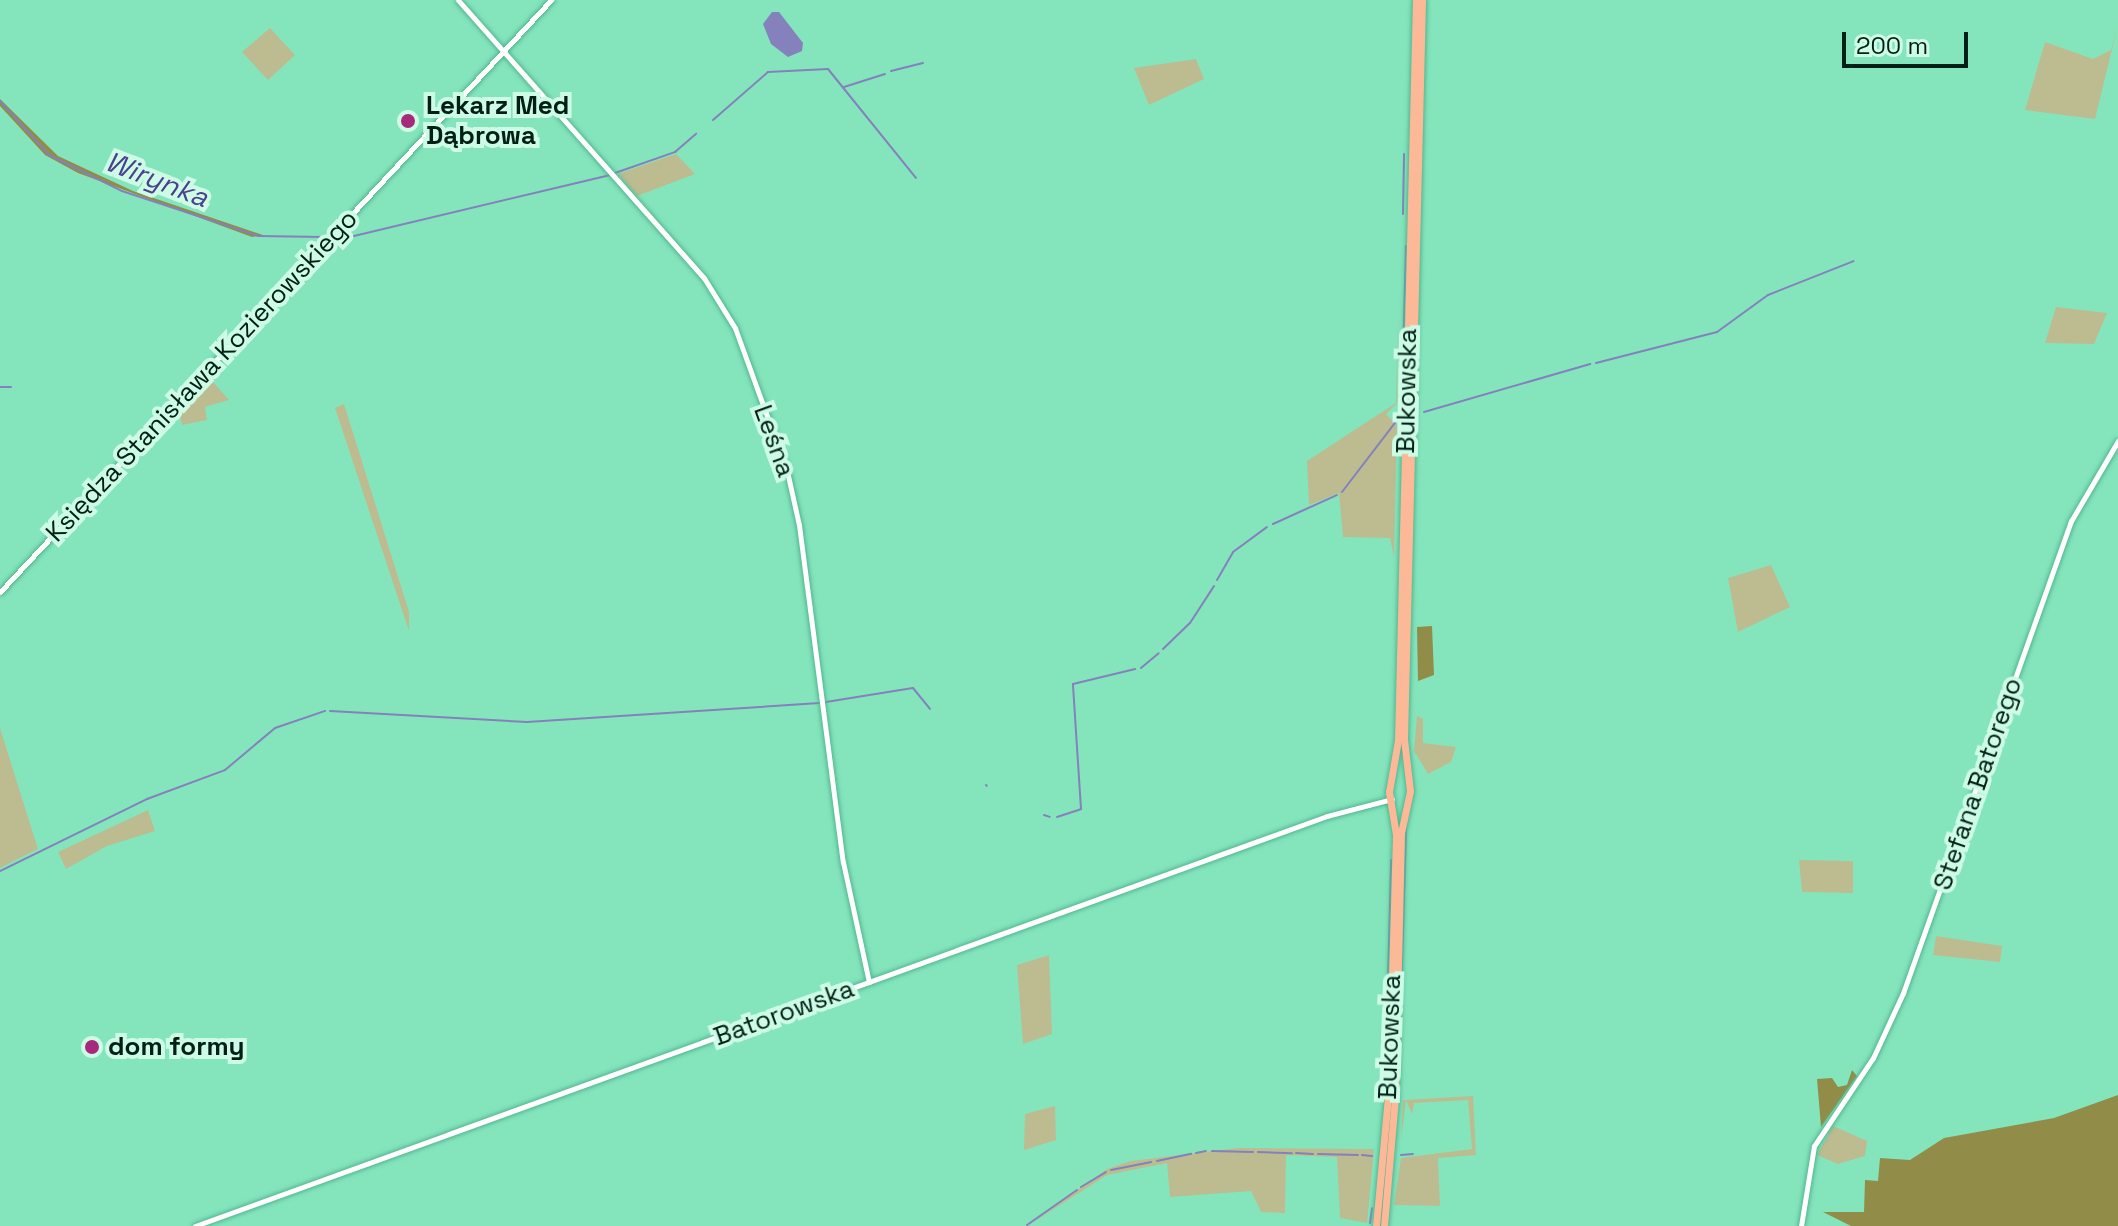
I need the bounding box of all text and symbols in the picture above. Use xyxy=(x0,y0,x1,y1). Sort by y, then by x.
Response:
scale bar xyxy=(1846,16,1972,66)
text: 200 m xyxy=(1856,30,1928,61)
place label: Lekarz Med Dąbrowa xyxy=(426,90,569,152)
marker: Lekarz Med Dąbrowa xyxy=(397,110,419,132)
water label: Wirynka xyxy=(101,144,213,214)
street label: Księdza Stanisława Kozierowskiego xyxy=(40,204,364,548)
street label: Bukowska xyxy=(1390,328,1424,454)
street label: Leśna xyxy=(747,401,801,481)
street label: Stefana Batorego xyxy=(1927,674,2029,894)
street label: Batorowska xyxy=(710,973,858,1053)
street label: Bukowska xyxy=(1372,974,1408,1100)
place label: dom formy xyxy=(108,1031,244,1063)
marker: dom formy xyxy=(83,1038,101,1056)

